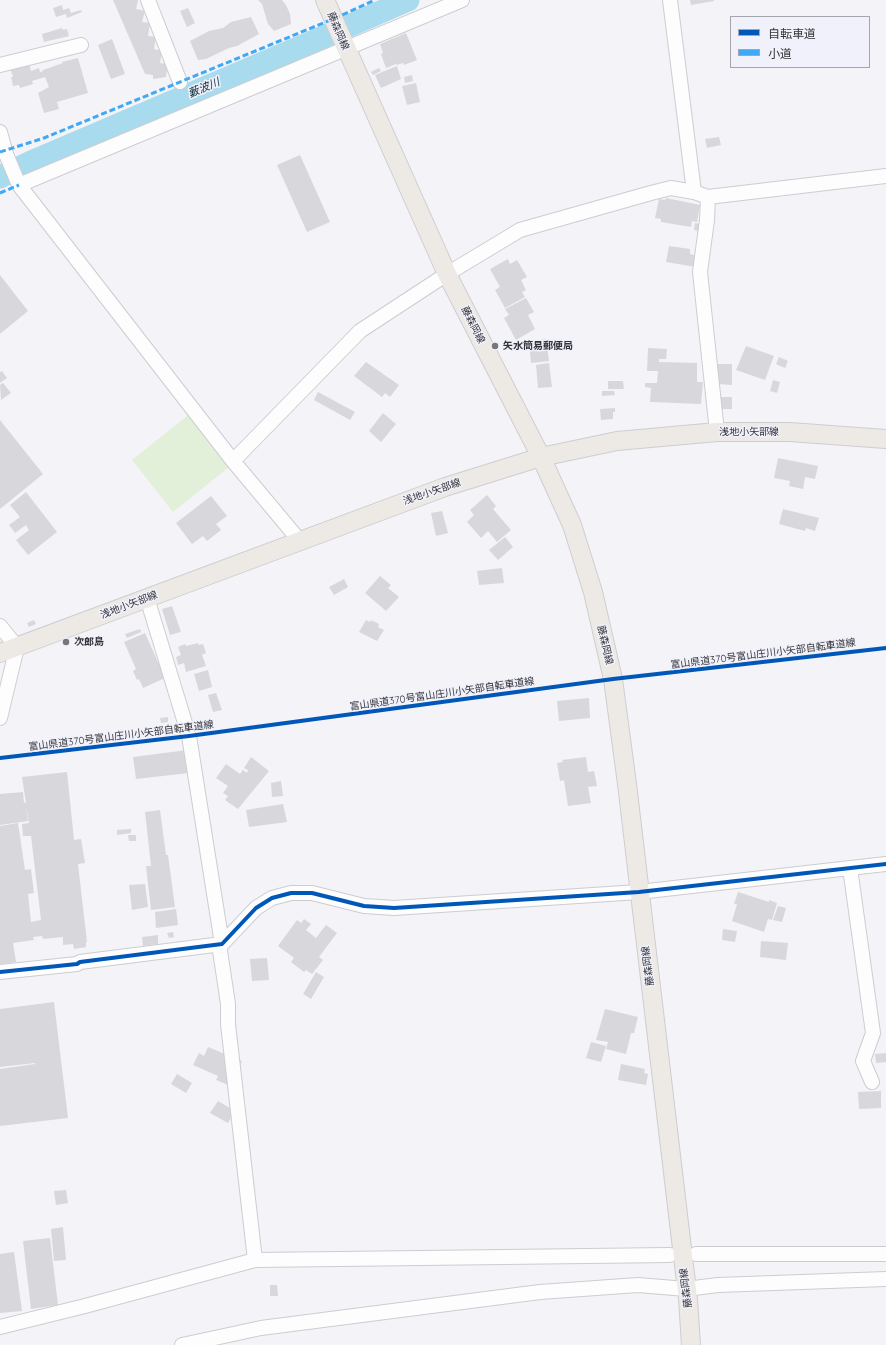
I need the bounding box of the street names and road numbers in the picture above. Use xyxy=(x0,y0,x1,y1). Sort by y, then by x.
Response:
street label: 藤森岡線 xyxy=(325,10,351,52)
street label: 藤森岡線 xyxy=(459,304,487,346)
street label: 浅地小矢部線 xyxy=(719,426,779,438)
street label: 浅地小矢部線 xyxy=(402,477,462,507)
street label: 浅地小矢部線 xyxy=(99,589,159,621)
street label: 藤森岡線 xyxy=(595,624,615,666)
street label: 富山県道370号富山庄川小矢部自転車道線 xyxy=(670,637,856,671)
street label: 富山県道370号富山庄川小矢部自転車道線 xyxy=(349,675,535,713)
street label: 富山県道370号富山庄川小矢部自転車道線 xyxy=(28,719,214,753)
street label: 藤森岡線 xyxy=(640,945,656,987)
street label: 藤森岡線 xyxy=(678,1267,694,1309)

